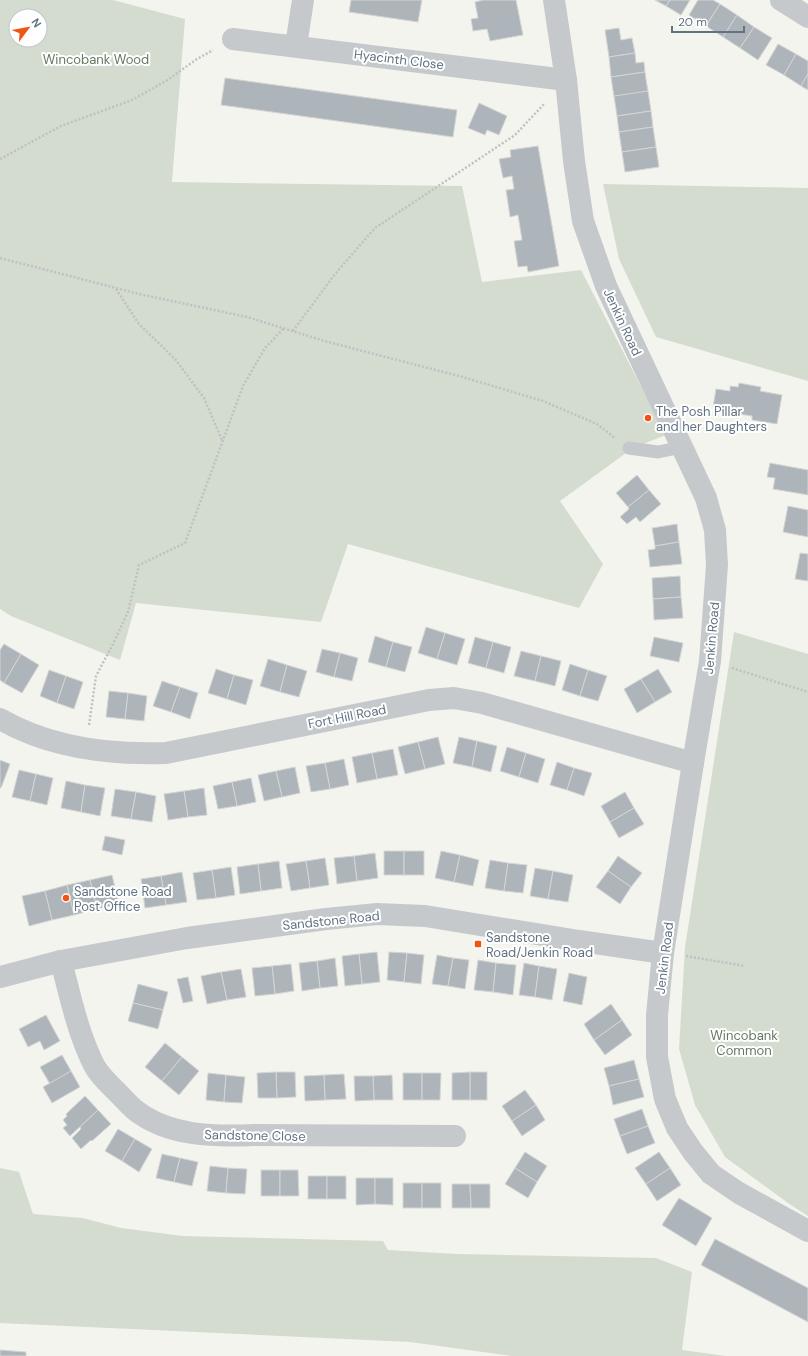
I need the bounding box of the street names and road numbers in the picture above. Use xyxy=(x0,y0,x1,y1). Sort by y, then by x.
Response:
street label: Hyacinth Close xyxy=(353,46,445,73)
street label: Jenkin Road xyxy=(600,286,646,359)
street label: Jenkin Road xyxy=(700,601,723,675)
street label: Fort Hill Road xyxy=(307,701,388,732)
street label: Sandstone Road xyxy=(282,907,381,934)
street label: Jenkin Road xyxy=(652,921,677,995)
street label: Sandstone Close xyxy=(204,1126,306,1145)

